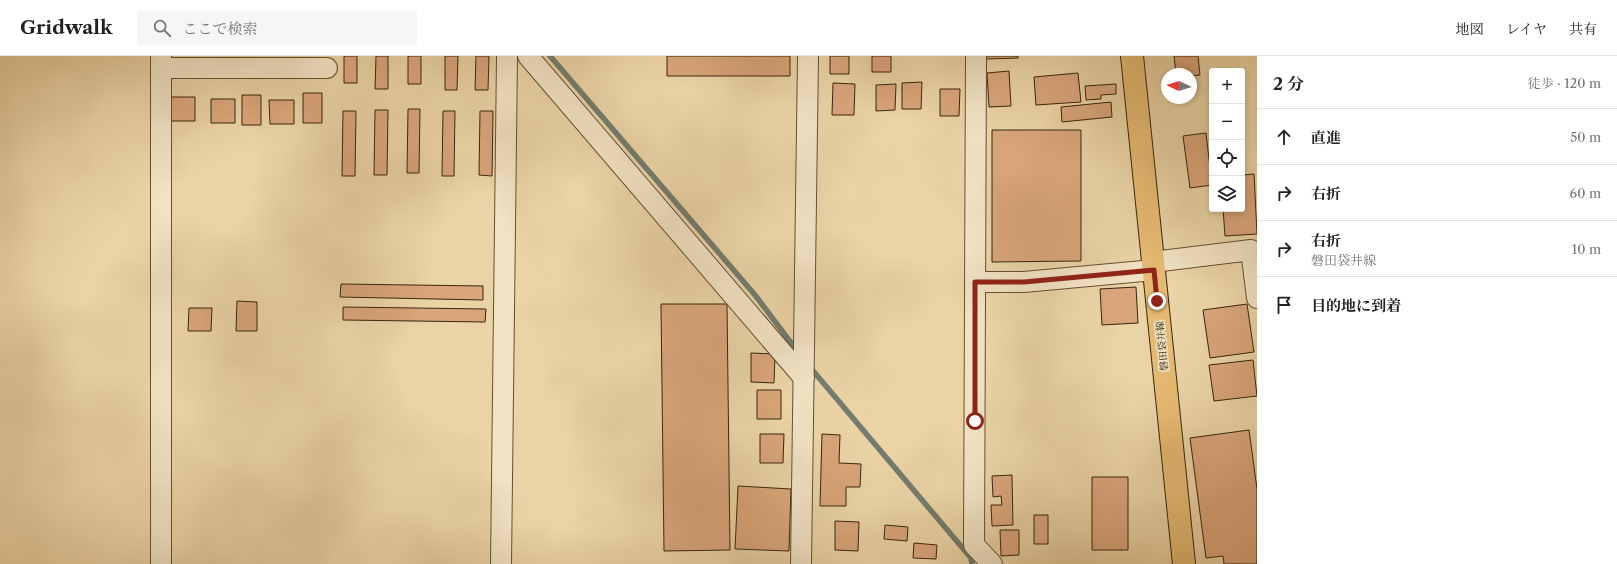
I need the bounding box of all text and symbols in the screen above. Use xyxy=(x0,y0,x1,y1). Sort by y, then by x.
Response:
search box xyxy=(137,10,417,46)
text: Gridwalk xyxy=(20,16,113,39)
icon: search xyxy=(151,17,173,39)
text: ここで検索 xyxy=(183,19,258,38)
text: 地図 xyxy=(1456,20,1484,38)
text: レイヤ xyxy=(1506,20,1547,38)
text: 共有 xyxy=(1569,20,1597,38)
north arrow xyxy=(1161,68,1197,104)
map controls xyxy=(1209,68,1245,212)
button: + xyxy=(1209,68,1245,104)
text: 2 分 xyxy=(1273,74,1304,94)
text: 徒歩 · 120 m xyxy=(1528,75,1601,91)
button: − xyxy=(1209,104,1245,140)
icon: ahead xyxy=(1273,126,1295,148)
text: 直進 xyxy=(1311,128,1341,147)
text: 50 m xyxy=(1570,129,1601,145)
button: locate xyxy=(1209,140,1245,176)
button: layers xyxy=(1209,176,1245,212)
icon: right xyxy=(1273,182,1295,204)
text: 右折 xyxy=(1311,184,1341,203)
text: 60 m xyxy=(1570,185,1601,201)
text: 右折 xyxy=(1311,231,1341,250)
icon: right xyxy=(1273,238,1295,260)
text: 10 m xyxy=(1572,241,1601,257)
text: 磐田袋井線 xyxy=(1311,252,1376,268)
route end xyxy=(1148,292,1166,310)
icon: arrive xyxy=(1273,294,1295,316)
text: 目的地に到着 xyxy=(1311,296,1401,315)
street label: 磐田袋井線 xyxy=(1153,320,1171,372)
route start xyxy=(966,412,984,430)

